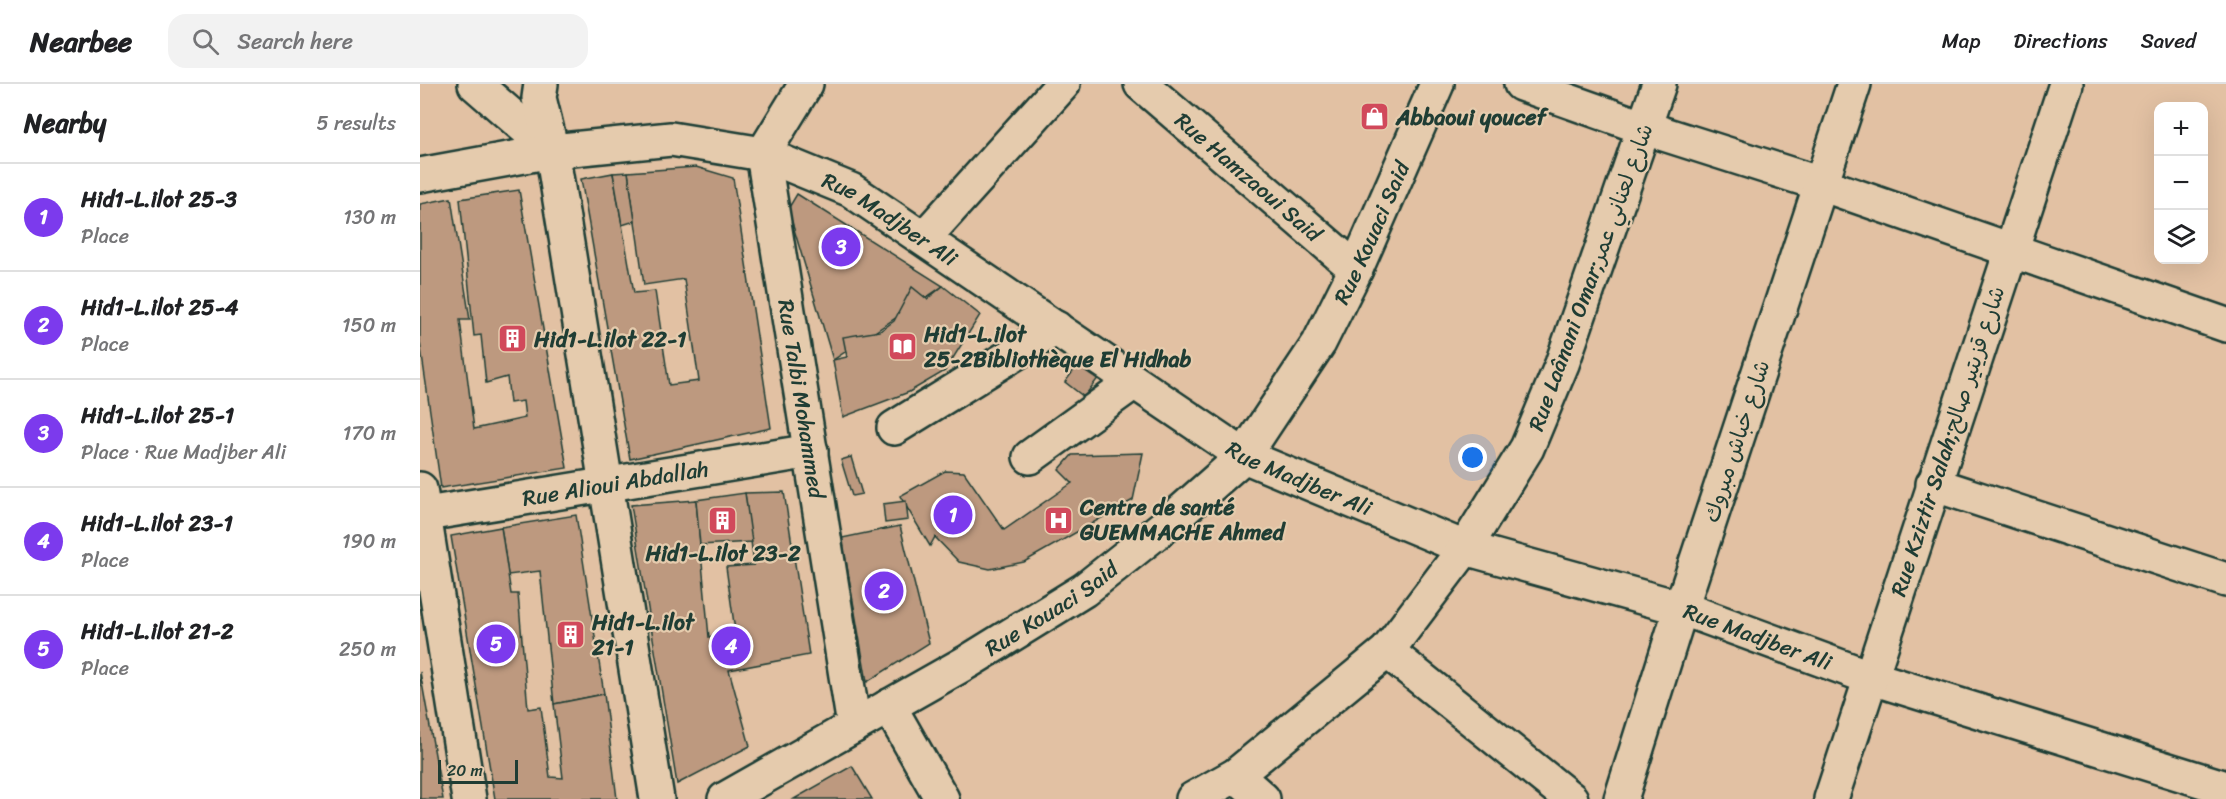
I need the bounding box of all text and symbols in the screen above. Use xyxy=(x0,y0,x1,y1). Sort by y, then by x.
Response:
search box xyxy=(168,14,588,68)
text: Nearbee xyxy=(30,17,132,66)
text: Search here xyxy=(237,22,353,61)
text: Map xyxy=(1942,22,1980,60)
text: Directions xyxy=(2013,22,2108,60)
text: Saved xyxy=(2141,22,2196,60)
icon: search xyxy=(189,25,222,58)
place label: Abbaoui youcef xyxy=(1395,98,1550,137)
text: Nearby xyxy=(24,100,106,146)
shop icon: Abbaoui youcef xyxy=(1359,101,1391,133)
street label: Rue Hamzaoui Said xyxy=(1166,102,1332,253)
map controls xyxy=(2154,102,2208,264)
button: + xyxy=(2154,102,2208,156)
text: 5 results xyxy=(317,106,396,141)
street label: Rue Laânani Omar;شارع لعناني عمر xyxy=(1517,118,1664,437)
street label: Rue Kouaci Said xyxy=(1322,154,1421,311)
button: − xyxy=(2154,156,2208,210)
street label: Rue Madjber Ali xyxy=(816,161,966,278)
text: Hid1-L.ilot 25-3 xyxy=(81,180,237,219)
text: 1 xyxy=(39,200,48,235)
text: 130 m xyxy=(343,200,396,235)
button: layers xyxy=(2154,210,2208,264)
text: Place xyxy=(81,219,129,254)
pin: 3 xyxy=(822,224,860,270)
street label: Rue Kziztir Salah;شارع قزيتير صالح xyxy=(1879,281,2016,602)
text: Hid1-L.ilot 25-4 xyxy=(81,288,239,327)
street label: Rue Talbi Mohammed xyxy=(766,296,837,503)
text: 2 xyxy=(38,308,49,343)
text: 150 m xyxy=(342,308,396,343)
place label: Hid1-L.ilot 25-2Bibliothèque El Hidhab xyxy=(923,315,1192,379)
place label: Hid1-L.ilot 22-1 xyxy=(533,320,687,359)
building icon: Hid1-L.ilot 22-1 xyxy=(497,323,529,355)
text: Place xyxy=(81,327,129,362)
library icon: Hid1-L.ilot 25-2Bibliothèque El Hidhab xyxy=(887,331,919,363)
street label: شارع خباش مبروك xyxy=(1692,355,1781,528)
text: Hid1-L.ilot 25-1 xyxy=(81,396,234,435)
text: 3 xyxy=(38,416,49,451)
text: 170 m xyxy=(343,416,396,451)
street label: Rue Madjber Ali xyxy=(1218,430,1379,528)
text: Place · Rue Madjber Ali xyxy=(81,435,286,470)
your location xyxy=(1458,443,1487,472)
street label: Rue Alioui Abdallah xyxy=(520,449,711,518)
place label: Centre de santé GUEMMACHE Ahmed xyxy=(1079,488,1287,552)
pin: 1 xyxy=(934,492,972,538)
text: Hid1-L.ilot 23-1 xyxy=(81,504,233,543)
hospital icon: Centre de santé GUEMMACHE Ahmed xyxy=(1043,504,1075,536)
building icon: Hid1-L.ilot 23-2 xyxy=(707,505,739,537)
text: 4 xyxy=(37,524,50,559)
text: 190 m xyxy=(342,524,396,559)
place label: Hid1-L.ilot 23-2 xyxy=(644,534,801,573)
text: Place xyxy=(81,543,129,578)
street label: Rue Kouaci Said xyxy=(977,550,1128,667)
pin: 2 xyxy=(864,568,904,614)
street label: Rue Madjber Ali xyxy=(1678,592,1838,682)
place label: Hid1-L.ilot 21-1 xyxy=(591,603,695,667)
text: Hid1-L.ilot 21-2 xyxy=(81,612,234,651)
building icon: Hid1-L.ilot 21-1 xyxy=(555,619,587,651)
pin: 5 xyxy=(476,622,516,666)
pin: 4 xyxy=(712,624,750,668)
text: 5 xyxy=(37,632,50,667)
text: 250 m xyxy=(339,632,396,667)
text: Place xyxy=(81,651,129,686)
text: 20 m xyxy=(447,756,483,785)
scale bar xyxy=(438,757,518,784)

